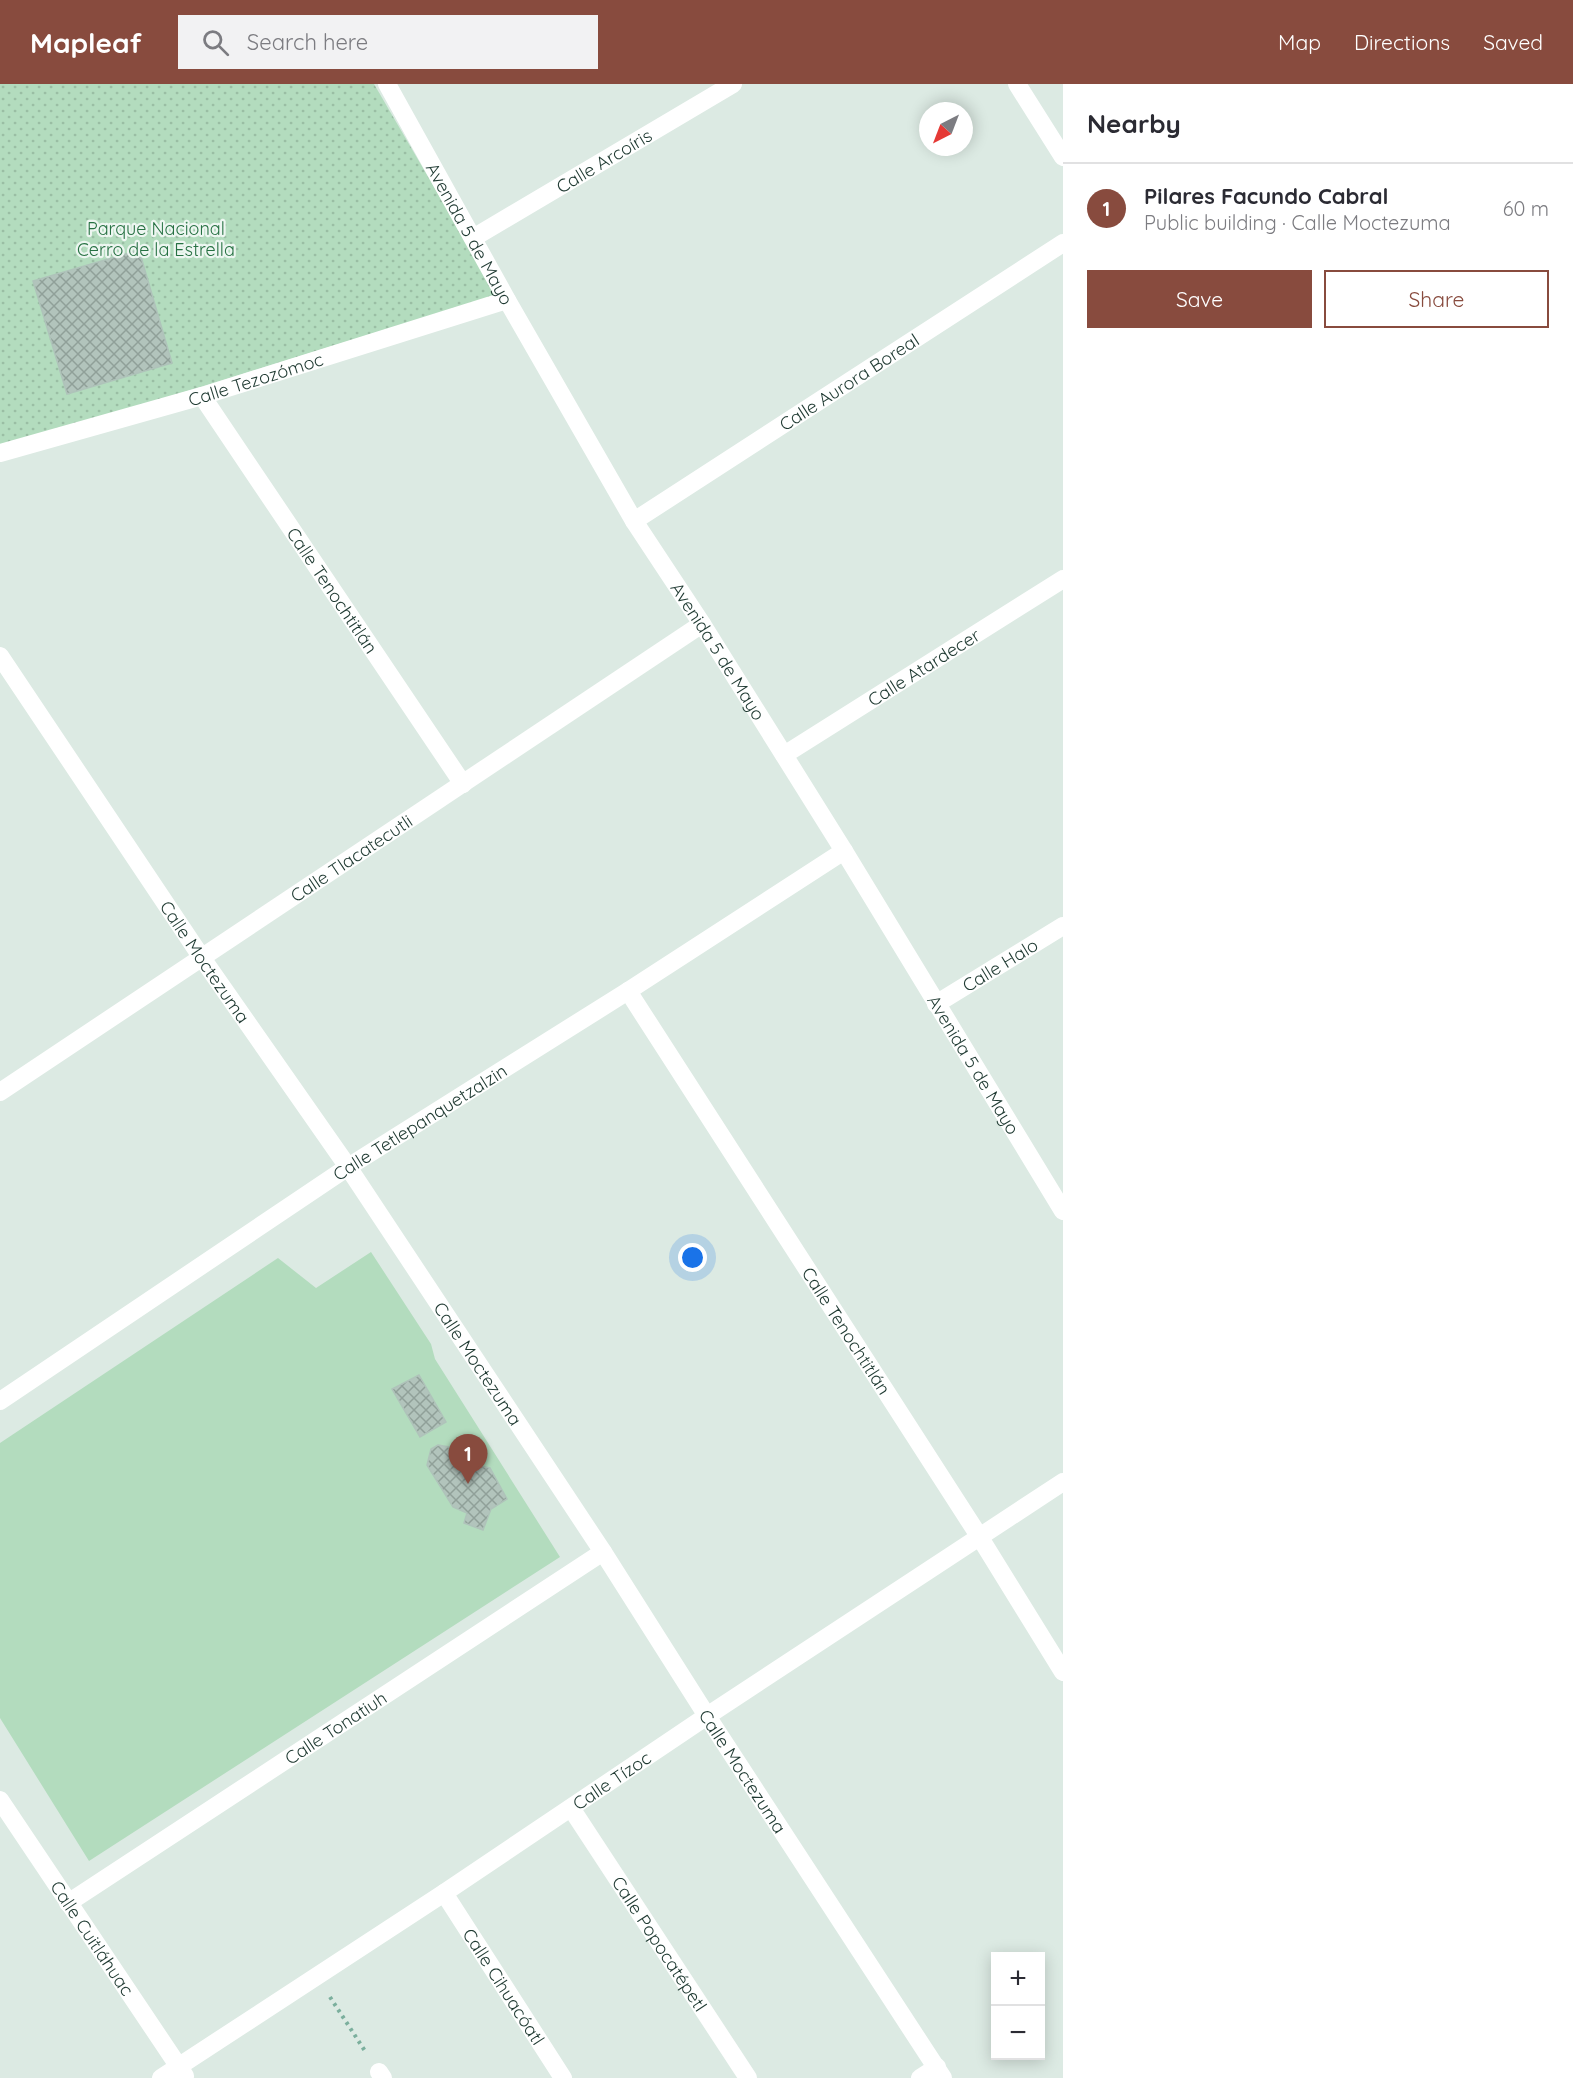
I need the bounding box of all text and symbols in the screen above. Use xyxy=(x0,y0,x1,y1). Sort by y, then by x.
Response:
search box xyxy=(178,15,598,69)
text: Mapleaf xyxy=(30,25,142,60)
icon: search xyxy=(199,26,232,59)
text: Search here xyxy=(247,28,368,56)
text: Map xyxy=(1278,29,1321,55)
text: Directions xyxy=(1354,29,1450,55)
text: Saved xyxy=(1483,29,1543,55)
north arrow xyxy=(919,102,973,156)
text: Nearby xyxy=(1087,107,1181,140)
street label: Calle Arcoíris xyxy=(552,123,656,198)
street label: Avenida 5 de Mayo xyxy=(421,158,519,309)
text: Pilares Facundo Cabral xyxy=(1144,182,1388,210)
text: 1 xyxy=(1103,196,1110,221)
text: 60 m xyxy=(1503,196,1549,221)
text: Public building · Calle Moctezuma xyxy=(1144,210,1451,235)
park label: Parque Nacional Cerro de la Estrella xyxy=(77,217,235,261)
button: Save xyxy=(1087,270,1312,328)
button: Share xyxy=(1324,270,1549,328)
street label: Calle Aurora Boreal xyxy=(775,328,923,435)
street label: Calle Tezozómoc xyxy=(185,347,326,411)
street label: Calle Tenochtitlán xyxy=(282,523,383,658)
street label: Avenida 5 de Mayo xyxy=(666,578,771,724)
street label: Calle Atardecer xyxy=(863,623,984,711)
street label: Calle Tlacatecutli xyxy=(286,809,417,907)
street label: Calle Moctezuma xyxy=(155,896,255,1027)
street label: Calle Halo xyxy=(958,933,1042,997)
street label: Avenida 5 de Mayo xyxy=(923,990,1025,1138)
street label: Calle Tetlepanquetzalzin xyxy=(328,1059,511,1185)
your location xyxy=(678,1243,707,1272)
street label: Calle Tenochtitlán xyxy=(797,1263,896,1399)
street label: Calle Moctezuma xyxy=(429,1297,527,1430)
pin: 1 xyxy=(448,1434,488,1484)
street label: Calle Tonatiuh xyxy=(280,1686,391,1769)
street label: Calle Moctezuma xyxy=(694,1705,792,1837)
street label: Calle Tízoc xyxy=(568,1746,655,1815)
street label: Calle Popocatépetl xyxy=(607,1872,712,2015)
street label: Calle Cuitláhuac xyxy=(46,1876,139,2000)
street label: Calle Cihuacóatl xyxy=(458,1924,550,2049)
map controls xyxy=(991,1952,1045,2060)
button: + xyxy=(991,1952,1045,2006)
button: − xyxy=(991,2006,1045,2060)

